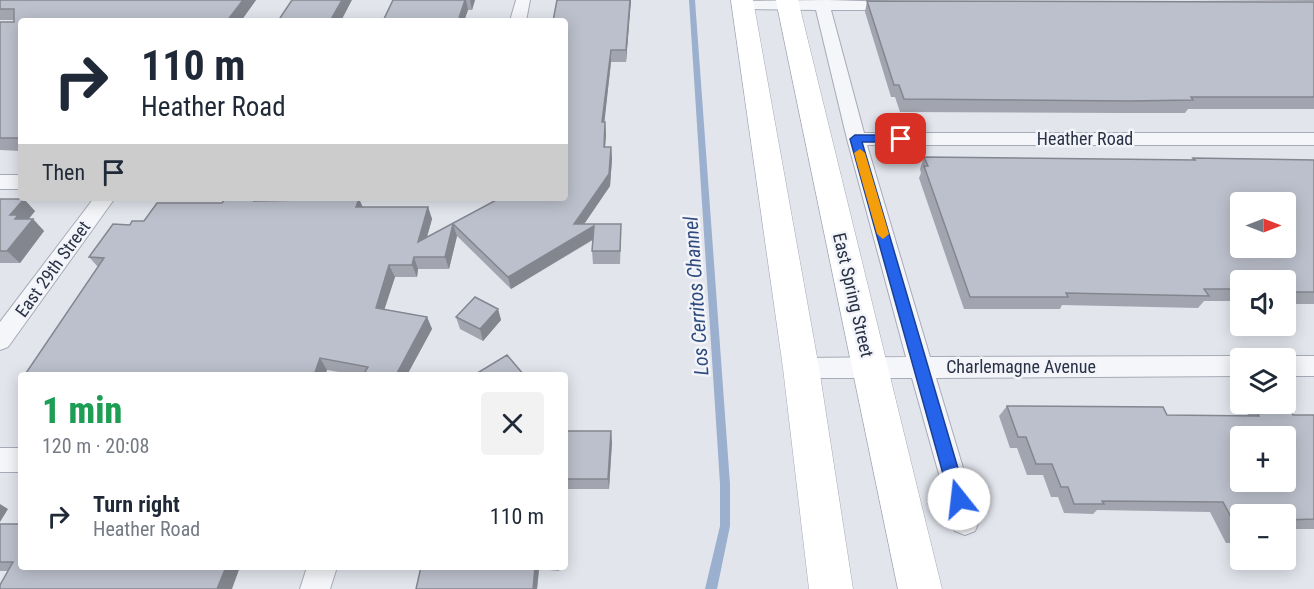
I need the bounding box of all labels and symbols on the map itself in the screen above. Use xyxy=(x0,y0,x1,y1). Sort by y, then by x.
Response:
pin xyxy=(875,113,926,164)
street label: Heather Road xyxy=(1037,128,1133,149)
north arrow xyxy=(1230,192,1296,258)
water label: Los Cerritos Channel xyxy=(678,215,714,376)
street label: East 29th Street xyxy=(11,217,94,321)
street label: East Spring Street xyxy=(829,231,878,359)
street label: Charlemagne Avenue xyxy=(946,356,1096,377)
position arrow xyxy=(927,467,991,531)

